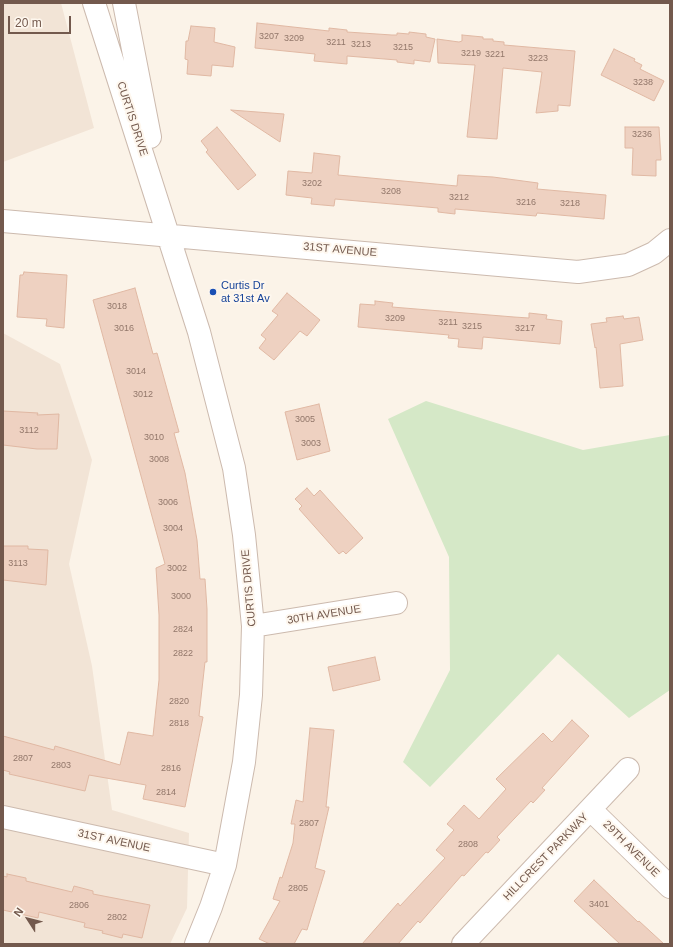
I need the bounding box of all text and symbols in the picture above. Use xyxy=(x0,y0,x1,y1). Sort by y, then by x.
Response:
scale bar xyxy=(10,8,73,34)
text: 20 m xyxy=(15,16,42,30)
house number: 3207 xyxy=(259,32,279,42)
house number: 3209 xyxy=(284,34,304,44)
house number: 3211 xyxy=(326,38,346,48)
house number: 3213 xyxy=(351,40,371,50)
house number: 3215 xyxy=(393,43,413,53)
house number: 3219 xyxy=(461,49,481,59)
house number: 3221 xyxy=(485,50,505,60)
house number: 3223 xyxy=(528,54,548,64)
house number: 3238 xyxy=(633,78,653,88)
street label: CURTIS DRIVE xyxy=(114,80,150,158)
house number: 3236 xyxy=(632,130,652,140)
house number: 3202 xyxy=(302,179,322,189)
house number: 3208 xyxy=(381,187,401,197)
house number: 3212 xyxy=(449,193,469,203)
house number: 3216 xyxy=(516,198,536,208)
house number: 3218 xyxy=(560,199,580,209)
street label: 31ST AVENUE xyxy=(303,240,377,260)
place label: Curtis Dr at 31st Av xyxy=(221,279,270,305)
marker: Curtis Dr at 31st Av xyxy=(208,287,218,297)
house number: 3018 xyxy=(107,302,127,312)
house number: 3209 xyxy=(385,314,405,324)
house number: 3211 xyxy=(438,318,458,328)
house number: 3215 xyxy=(462,322,482,332)
house number: 3016 xyxy=(114,324,134,334)
house number: 3217 xyxy=(515,324,535,334)
house number: 3014 xyxy=(126,367,146,377)
house number: 3012 xyxy=(133,390,153,400)
house number: 3005 xyxy=(295,415,315,425)
house number: 3112 xyxy=(19,426,39,436)
house number: 3010 xyxy=(144,433,164,443)
house number: 3003 xyxy=(301,439,321,449)
house number: 3008 xyxy=(149,455,169,465)
house number: 3006 xyxy=(158,498,178,508)
house number: 3004 xyxy=(163,524,183,534)
street label: CURTIS DRIVE xyxy=(239,549,259,627)
house number: 3113 xyxy=(8,559,28,569)
house number: 3002 xyxy=(167,564,187,574)
house number: 3000 xyxy=(171,592,191,602)
street label: 30TH AVENUE xyxy=(286,603,362,627)
house number: 2824 xyxy=(173,625,193,635)
house number: 2822 xyxy=(173,649,193,659)
house number: 2820 xyxy=(169,697,189,707)
house number: 2818 xyxy=(169,719,189,729)
house number: 2807 xyxy=(13,754,33,764)
house number: 2803 xyxy=(51,761,71,771)
house number: 2816 xyxy=(161,764,181,774)
house number: 2814 xyxy=(156,788,176,798)
street label: HILLCREST PARKWAY xyxy=(501,810,591,904)
street label: 29TH AVENUE xyxy=(600,818,662,880)
house number: 2807 xyxy=(299,819,319,829)
street label: 31ST AVENUE xyxy=(77,827,151,855)
house number: 2808 xyxy=(458,840,478,850)
house number: 2805 xyxy=(288,884,308,894)
north arrow xyxy=(8,899,48,939)
house number: 3401 xyxy=(589,900,609,910)
house number: 2806 xyxy=(69,901,89,911)
text: N xyxy=(11,905,25,919)
house number: 2802 xyxy=(107,913,127,923)

